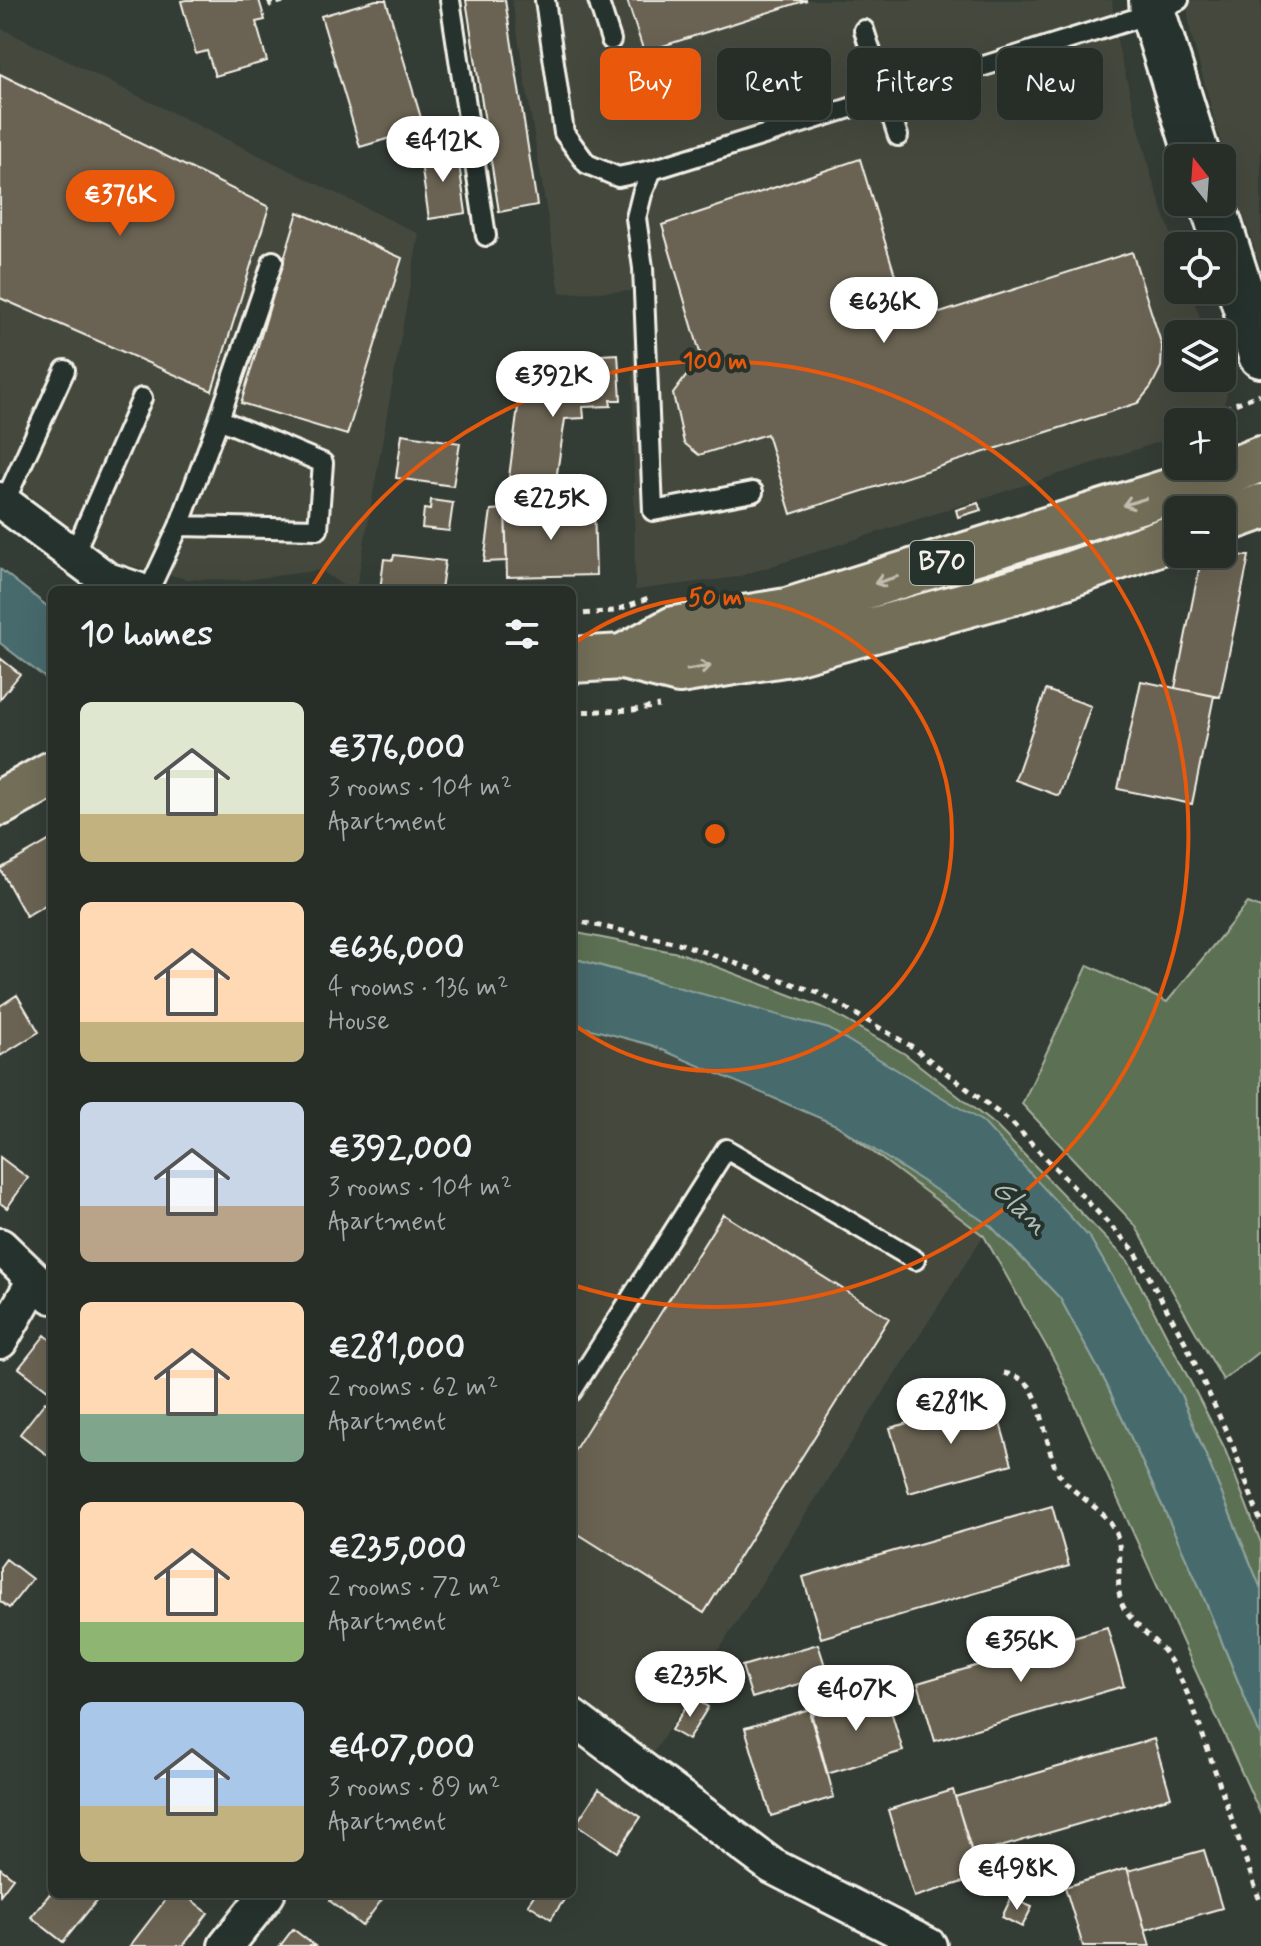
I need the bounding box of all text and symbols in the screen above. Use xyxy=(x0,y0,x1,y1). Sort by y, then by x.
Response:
chip: Buy xyxy=(600,48,701,120)
chip: Rent xyxy=(717,48,831,120)
chip: Filters xyxy=(847,48,981,120)
chip: New xyxy=(997,48,1103,120)
pin: €412K xyxy=(387,116,499,184)
text: €412K xyxy=(404,125,482,159)
north arrow xyxy=(1164,144,1236,216)
map controls xyxy=(1164,144,1236,568)
pin: €376K xyxy=(64,170,176,238)
text: €376K xyxy=(84,179,156,213)
button: locate xyxy=(1164,232,1236,304)
pin: €636K xyxy=(828,277,940,345)
text: €636K xyxy=(848,286,920,320)
button: layers xyxy=(1164,320,1236,392)
text: 100 m xyxy=(683,347,747,378)
pin: €392K xyxy=(497,351,609,419)
text: €392K xyxy=(514,360,592,394)
button: + xyxy=(1164,408,1236,480)
pin: €225K xyxy=(495,474,607,542)
text: €225K xyxy=(513,483,589,517)
one-way arrow xyxy=(1122,496,1147,510)
button: − xyxy=(1164,496,1236,568)
road number: B70 xyxy=(910,541,974,585)
one-way arrow xyxy=(874,574,899,588)
text: 50 m xyxy=(688,583,742,614)
text: 10 homes xyxy=(80,612,213,657)
icon: filters xyxy=(500,612,544,656)
one-way arrow xyxy=(686,660,711,675)
text: €376,000 xyxy=(328,726,465,771)
icon: home xyxy=(144,734,240,830)
text: 3 rooms · 104 m² xyxy=(328,771,512,805)
text: Apartment xyxy=(328,805,446,839)
centre of rings xyxy=(701,820,729,848)
text: €636,000 xyxy=(328,926,464,971)
icon: home xyxy=(144,934,240,1030)
text: 4 rooms · 136 m² xyxy=(328,971,508,1005)
text: House xyxy=(328,1005,389,1039)
text: €392,000 xyxy=(328,1126,472,1171)
icon: home xyxy=(144,1134,240,1230)
water label: Glan xyxy=(983,1170,1058,1244)
text: 3 rooms · 104 m² xyxy=(328,1171,512,1205)
text: Apartment xyxy=(328,1205,446,1239)
text: €281,000 xyxy=(328,1326,465,1371)
icon: home xyxy=(144,1334,240,1430)
text: 2 rooms · 62 m² xyxy=(328,1371,498,1405)
pin: €281K xyxy=(895,1378,1007,1446)
text: €281K xyxy=(915,1387,987,1421)
text: Apartment xyxy=(328,1405,446,1439)
text: €235,000 xyxy=(328,1526,467,1571)
icon: home xyxy=(144,1534,240,1630)
text: 2 rooms · 72 m² xyxy=(328,1571,501,1605)
text: Apartment xyxy=(328,1605,446,1639)
pin: €356K xyxy=(965,1616,1077,1684)
text: €356K xyxy=(984,1625,1058,1659)
pin: €235K xyxy=(634,1651,746,1719)
text: €235K xyxy=(653,1660,727,1694)
pin: €407K xyxy=(800,1665,912,1733)
text: €407K xyxy=(816,1674,896,1708)
text: €407,000 xyxy=(328,1726,475,1771)
icon: home xyxy=(144,1734,240,1830)
text: 3 rooms · 89 m² xyxy=(328,1771,500,1805)
text: Apartment xyxy=(328,1805,446,1839)
pin: €498K xyxy=(961,1844,1073,1912)
text: €498K xyxy=(977,1853,1057,1887)

